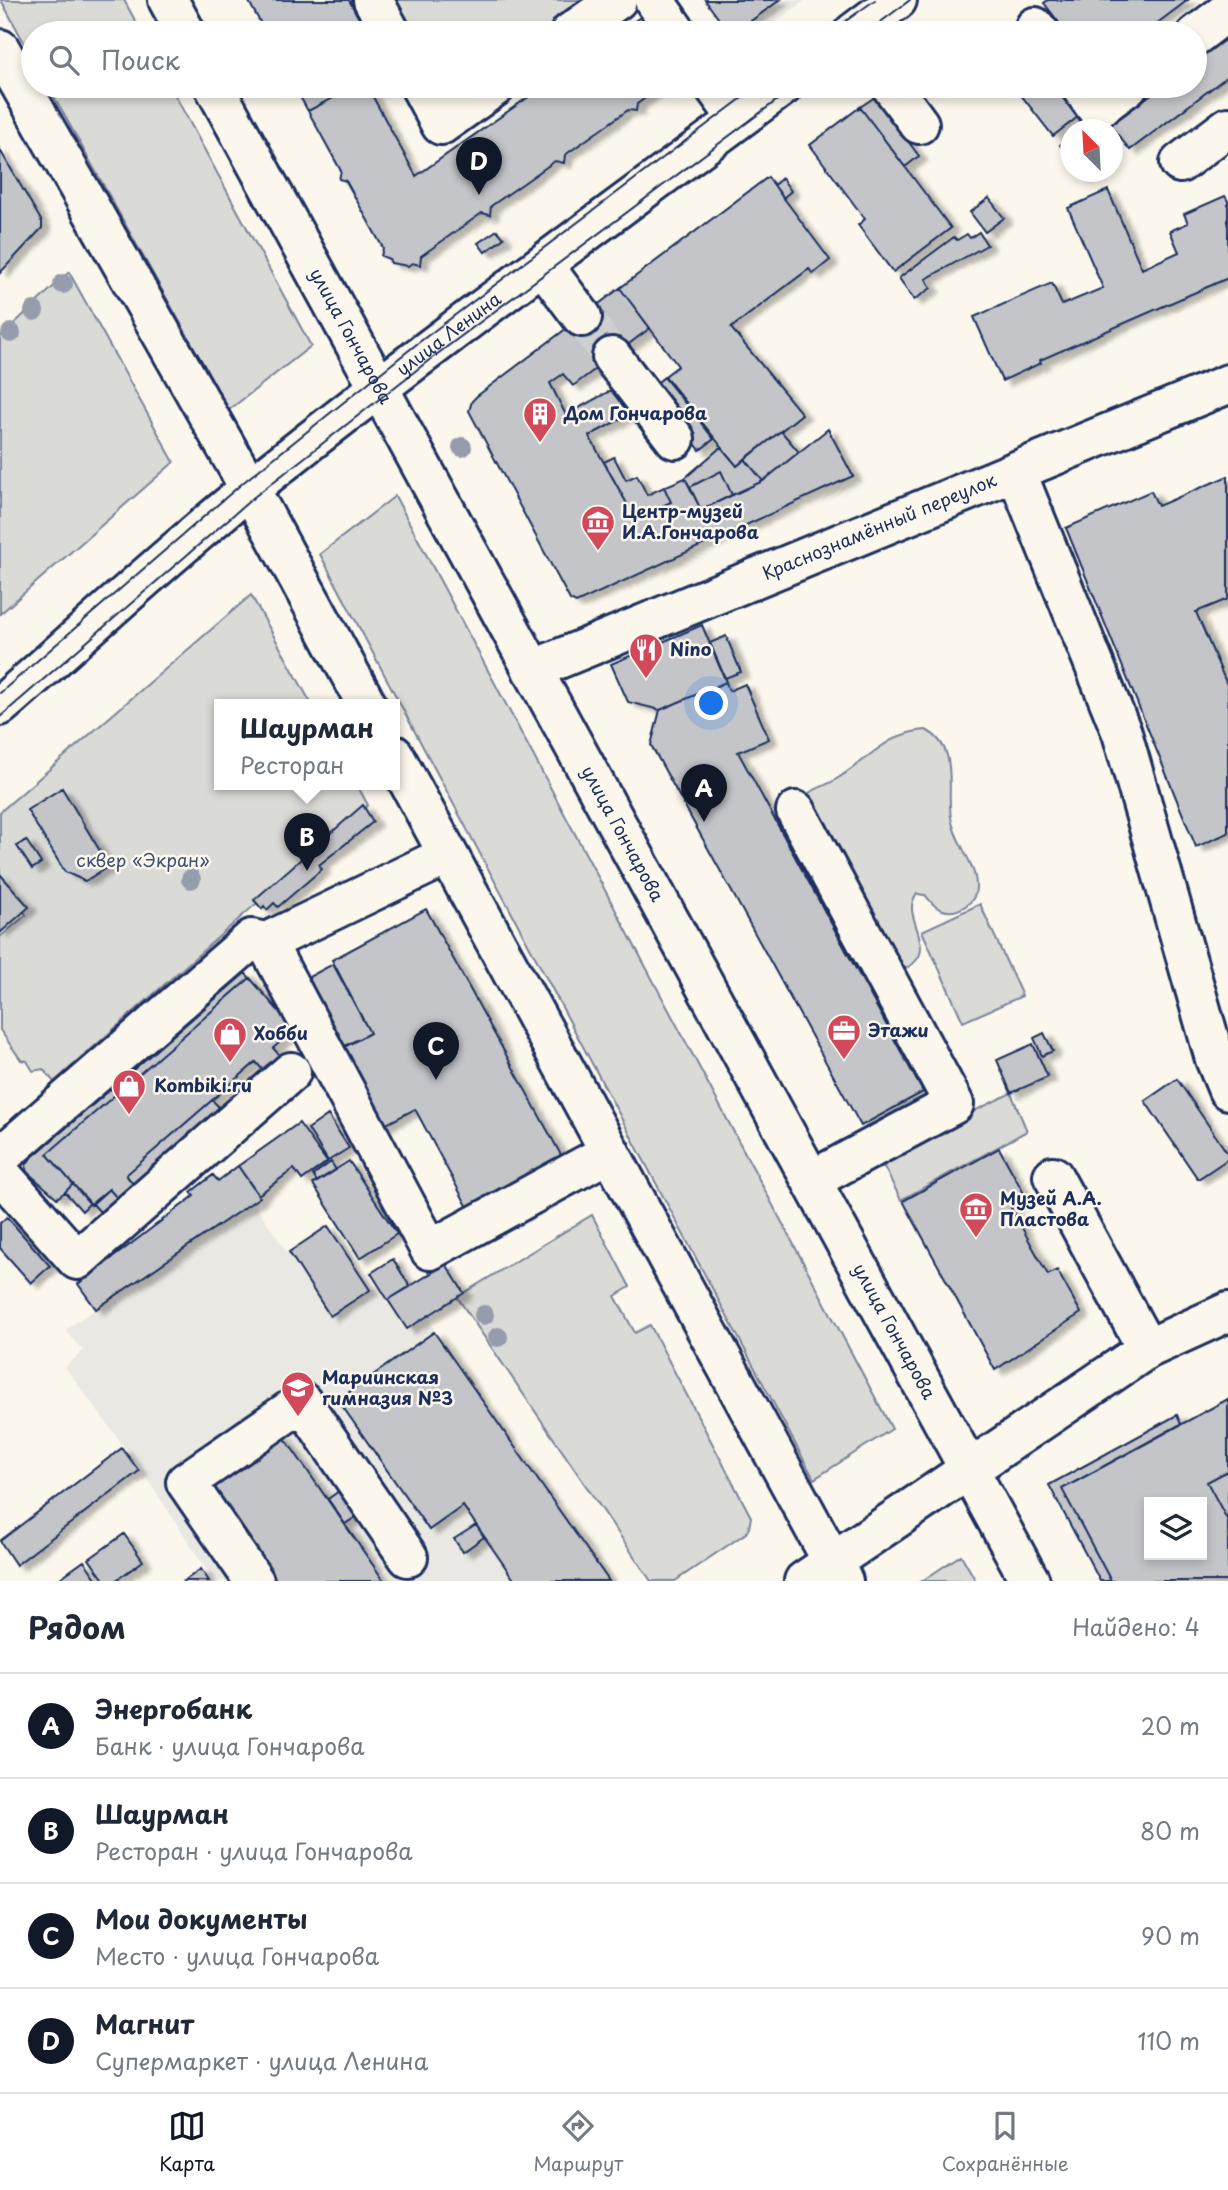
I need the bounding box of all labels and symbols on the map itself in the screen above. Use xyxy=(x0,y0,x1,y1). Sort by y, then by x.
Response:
north arrow xyxy=(1060,119,1123,182)
pin: D xyxy=(456,137,502,195)
street label: улица Гончарова xyxy=(304,263,400,409)
street label: улица Ленина xyxy=(390,284,507,382)
building icon: Дом Гончарова xyxy=(521,395,559,444)
place label: Дом Гончарова xyxy=(563,399,707,426)
street label: Краснознамённый переулок xyxy=(758,465,1001,586)
place label: Центр-музей И.А.Гончарова xyxy=(622,497,759,545)
museum icon: Центр-музей И.А.Гончарова xyxy=(579,503,617,552)
restaurant icon: Nino xyxy=(627,631,665,680)
place label: Nino xyxy=(670,635,712,662)
your location xyxy=(694,686,728,720)
street label: улица Гончарова xyxy=(575,760,672,907)
pin: A xyxy=(681,764,727,822)
pin: B xyxy=(284,813,330,871)
park label: сквер «Экран» xyxy=(76,846,210,873)
office icon: Этажи xyxy=(825,1012,863,1061)
shop icon: Хобби xyxy=(211,1015,249,1064)
place label: Этажи xyxy=(868,1016,929,1043)
place label: Хобби xyxy=(254,1019,308,1046)
pin: C xyxy=(413,1022,459,1080)
shop icon: Kombiki.ru xyxy=(110,1067,148,1116)
place label: Kombiki.ru xyxy=(154,1071,252,1098)
place label: Музей А.А. Пластова xyxy=(1000,1184,1102,1232)
museum icon: Музей А.А. Пластова xyxy=(957,1190,995,1239)
street label: улица Гончарова xyxy=(847,1258,944,1404)
place label: Мариинская гимназия №3 xyxy=(322,1363,453,1411)
school or university icon: Мариинская гимназия №3 xyxy=(279,1369,317,1418)

